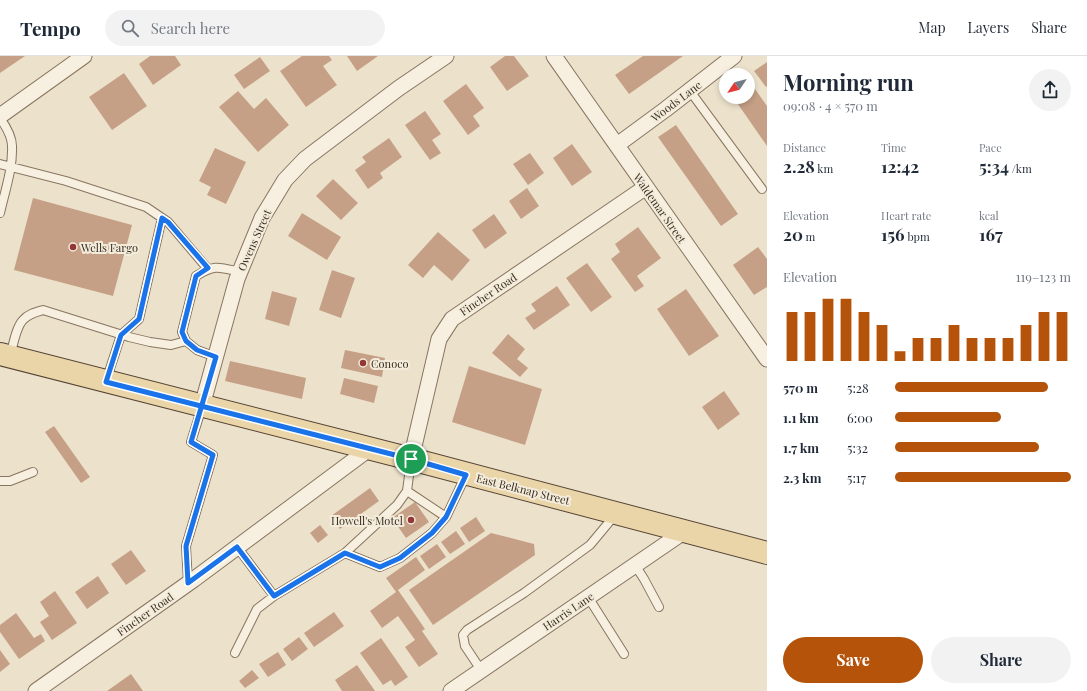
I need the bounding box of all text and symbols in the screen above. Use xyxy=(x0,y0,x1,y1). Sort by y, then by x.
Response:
search box xyxy=(105,10,385,46)
text: Tempo xyxy=(20,15,81,41)
icon: search xyxy=(119,17,141,39)
text: Search here xyxy=(151,18,230,38)
text: Map xyxy=(918,18,946,37)
text: Layers xyxy=(968,18,1009,37)
text: Share xyxy=(1031,18,1067,37)
text: Morning run xyxy=(783,67,914,97)
north arrow xyxy=(719,68,755,104)
map controls xyxy=(719,68,755,104)
button: share xyxy=(1029,69,1071,111)
street label: Woods Lane xyxy=(647,77,705,125)
text: 09:08 · 4 × 570 m xyxy=(783,97,878,114)
text: Distance xyxy=(783,140,826,155)
text: Time xyxy=(881,140,906,155)
text: Pace xyxy=(979,140,1002,155)
text: 2.28 xyxy=(783,155,815,177)
text: 12:42 xyxy=(881,155,919,177)
text: 5:34 xyxy=(979,155,1009,177)
text: km xyxy=(815,161,833,176)
text: /km xyxy=(1009,161,1032,176)
street label: Waldemar Street xyxy=(630,169,690,246)
street label: Owens Street xyxy=(234,207,274,273)
text: Elevation xyxy=(783,208,829,223)
text: Heart rate xyxy=(881,208,931,223)
text: kcal xyxy=(979,208,999,223)
text: 20 xyxy=(783,223,803,245)
text: 156 xyxy=(881,223,905,245)
text: 167 xyxy=(979,223,1003,245)
text: m xyxy=(803,229,815,244)
text: bpm xyxy=(905,229,930,244)
place label: Wells Fargo xyxy=(80,240,138,255)
marker: Wells Fargo xyxy=(68,242,78,252)
text: Elevation xyxy=(783,268,837,285)
text: 119–123 m xyxy=(1016,268,1071,285)
street label: Fincher Road xyxy=(457,269,520,319)
place label: Conoco xyxy=(371,356,409,371)
marker: Conoco xyxy=(358,358,368,368)
text: 570 m xyxy=(783,379,818,396)
text: 5:28 xyxy=(847,379,869,396)
text: 1.1 km xyxy=(783,409,819,426)
text: 6:00 xyxy=(847,409,873,426)
text: 1.7 km xyxy=(783,439,819,456)
text: 5:32 xyxy=(847,439,868,456)
pin xyxy=(394,442,428,476)
icon: arrive xyxy=(400,448,422,470)
text: 2.3 km xyxy=(783,469,821,486)
text: 5:17 xyxy=(847,469,866,486)
street label: East Belknap Street xyxy=(475,470,571,508)
place label: Howell's Motel xyxy=(331,513,403,528)
marker: Howell's Motel xyxy=(406,515,416,525)
street label: Harris Lane xyxy=(540,588,597,634)
street label: Fincher Road xyxy=(114,589,177,639)
button: Save xyxy=(783,637,923,683)
button: Share xyxy=(931,637,1071,683)

